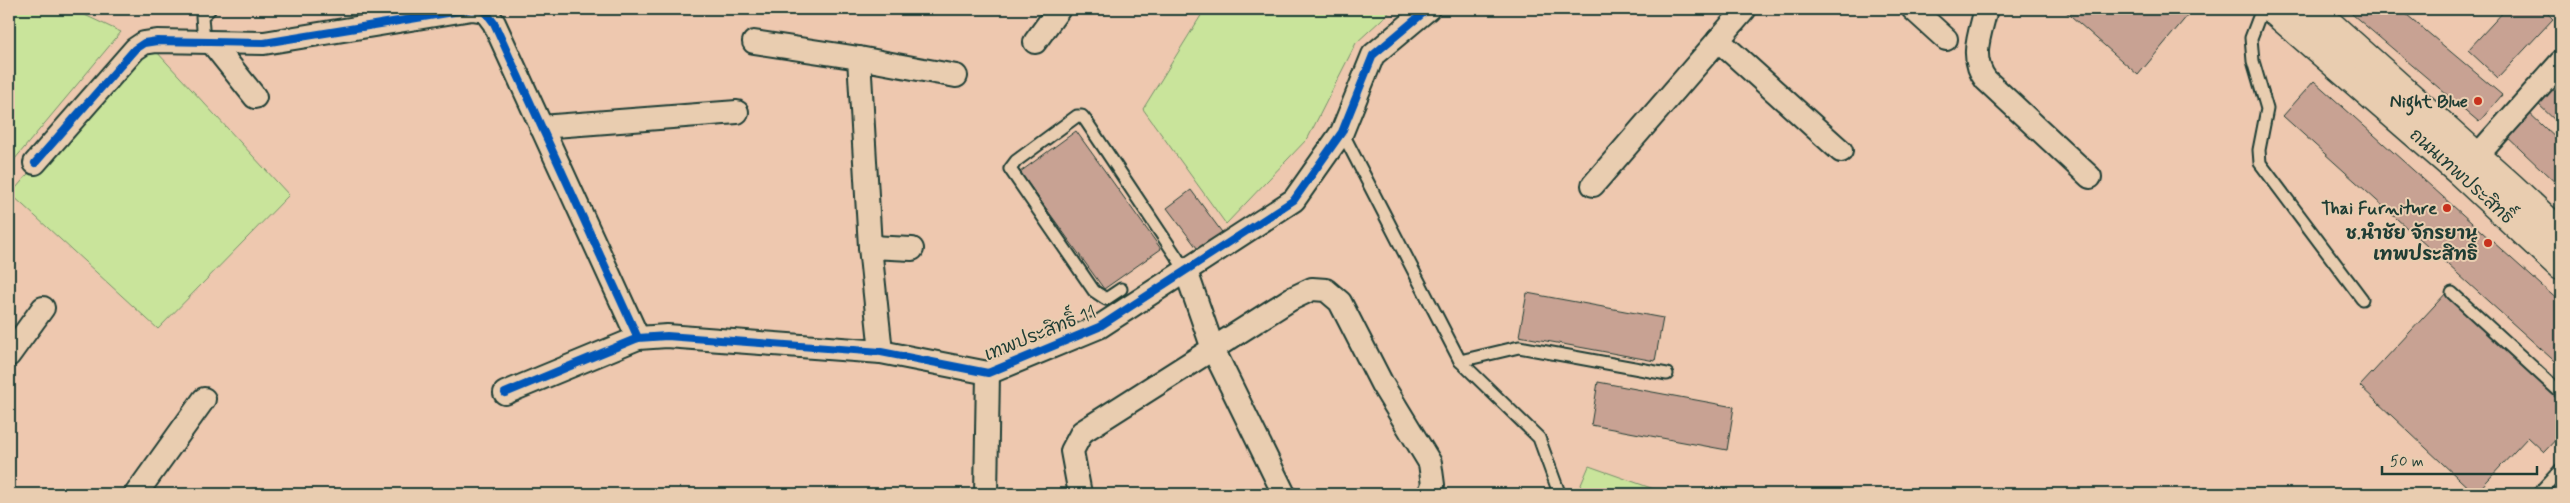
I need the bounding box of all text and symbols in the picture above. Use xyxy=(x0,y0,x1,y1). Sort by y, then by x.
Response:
place label: Night Blue xyxy=(2390,90,2468,116)
marker: Night Blue xyxy=(2472,95,2484,107)
street label: ถนนเทพประสิทธิ์ xyxy=(2404,119,2523,230)
place label: Thai Furniture xyxy=(2321,197,2437,221)
marker: Thai Furniture xyxy=(2441,202,2453,214)
place label: ช.นำชัย จักรยาน เทพประสิทธิ์ xyxy=(2346,222,2478,267)
marker: ช.นำชัย จักรยาน เทพประสิทธิ์ xyxy=(2482,237,2494,249)
street label: เทพประสิทธิ์ 11 xyxy=(978,295,1100,367)
scale bar xyxy=(2382,443,2538,475)
text: 50 m xyxy=(2390,452,2424,472)

